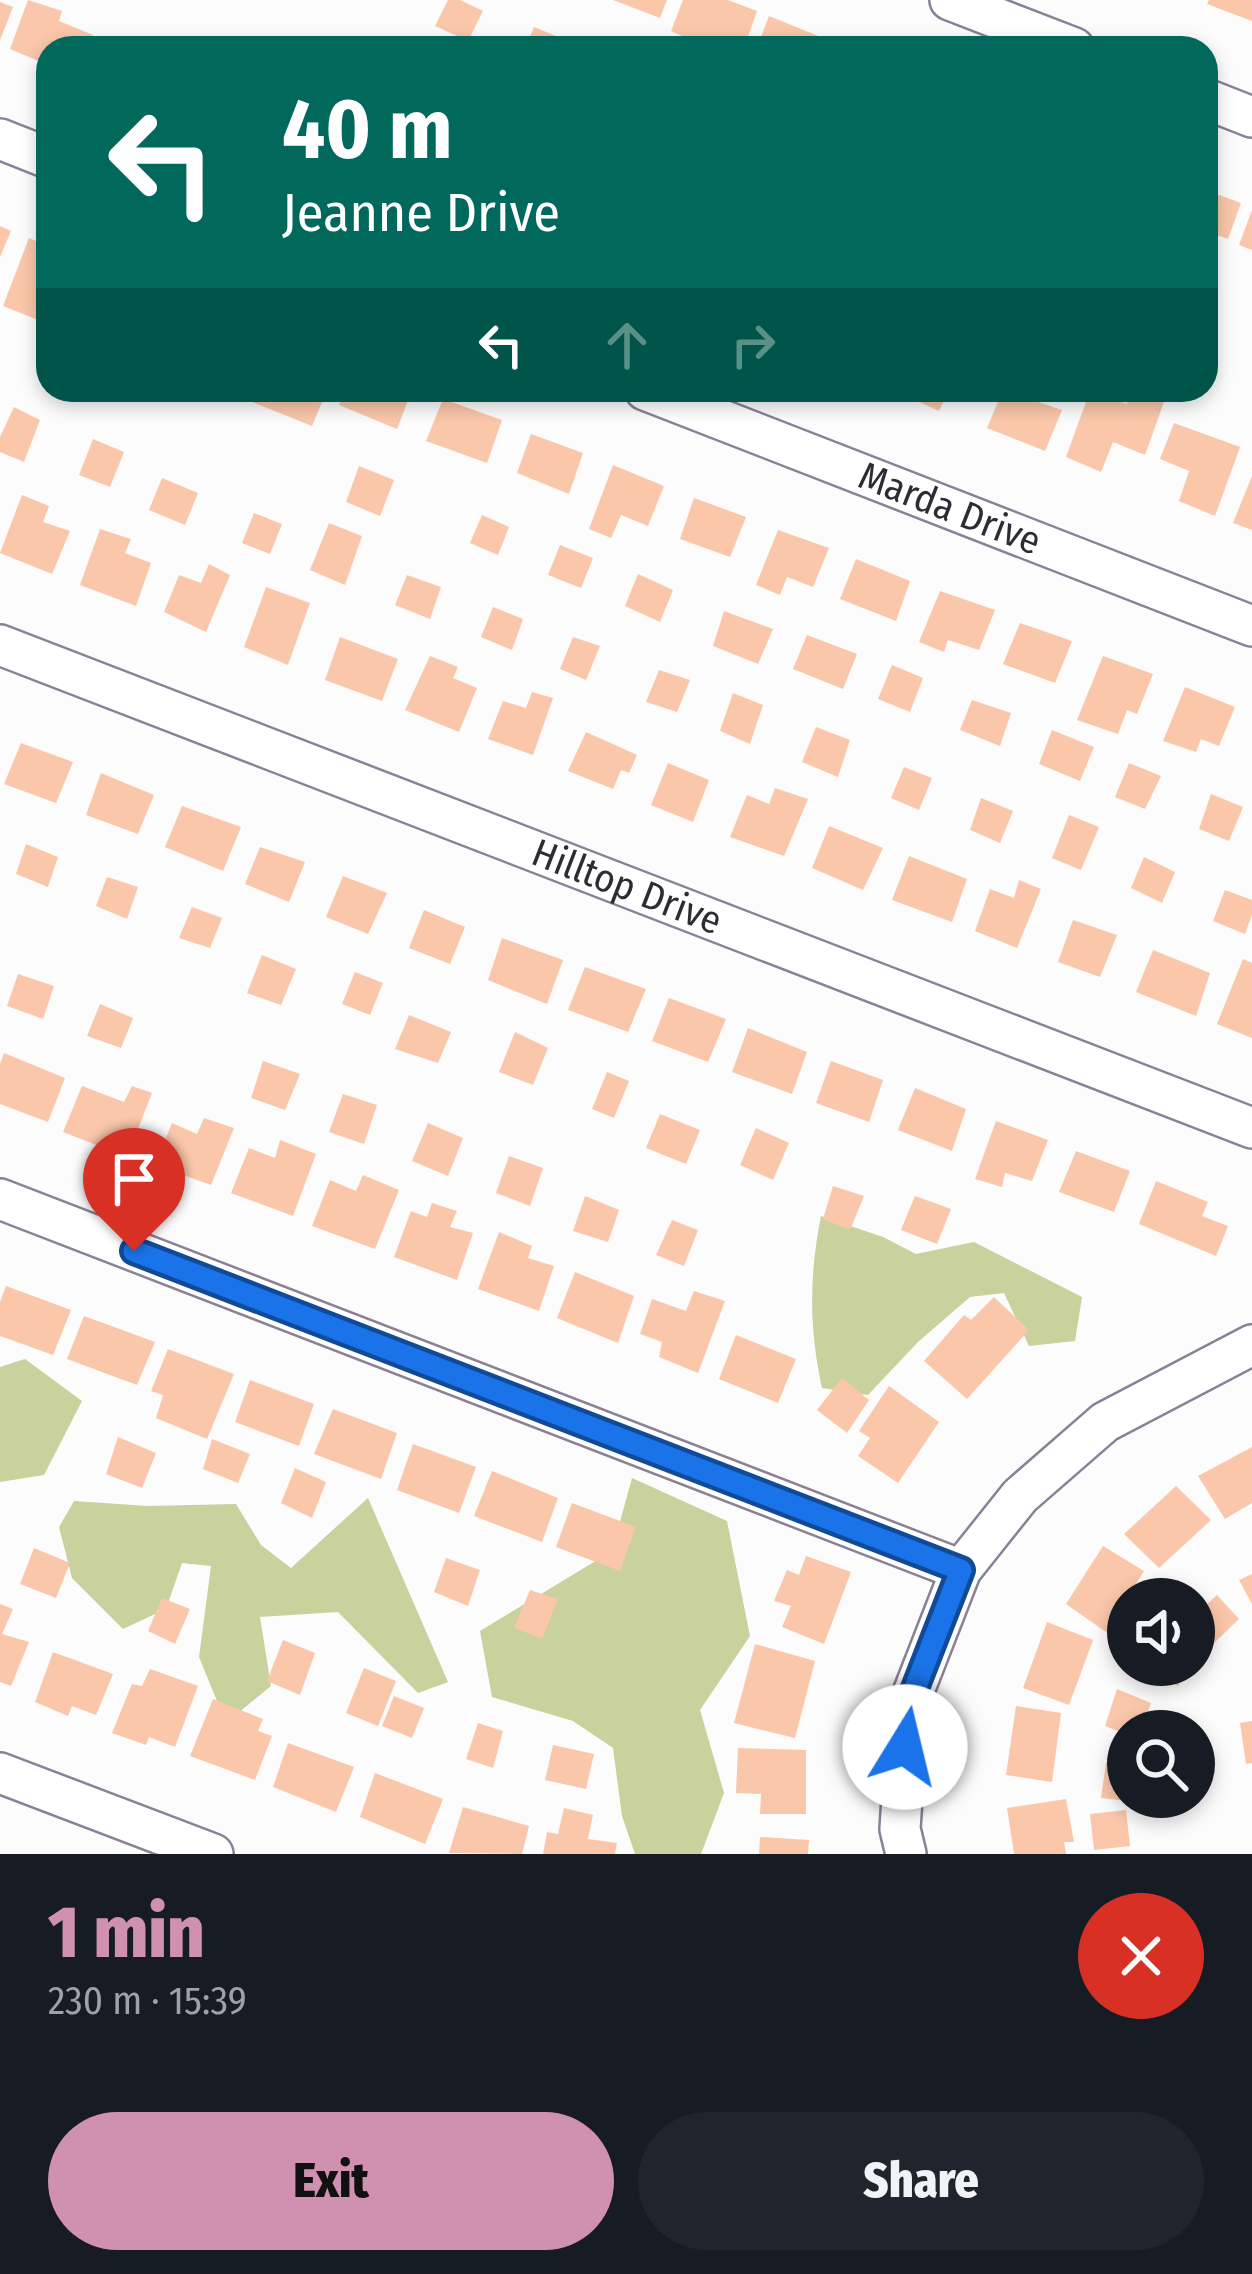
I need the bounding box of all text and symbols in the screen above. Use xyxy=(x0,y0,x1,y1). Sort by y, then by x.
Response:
text: 40 m xyxy=(282,79,453,180)
icon: left xyxy=(84,84,240,240)
text: Jeanne Drive xyxy=(282,181,560,245)
icon: left xyxy=(468,312,534,378)
icon: ahead xyxy=(594,312,660,378)
icon: right xyxy=(720,312,786,378)
street label: Marda Drive xyxy=(852,452,1047,565)
street label: Hilltop Drive xyxy=(526,830,728,944)
pin xyxy=(83,1128,185,1251)
icon: arrive xyxy=(101,1146,167,1212)
map controls xyxy=(1107,1578,1215,1818)
button: sound xyxy=(1107,1578,1215,1686)
position arrow xyxy=(842,1684,968,1810)
button: search xyxy=(1107,1710,1215,1818)
text: 1 min xyxy=(48,1890,205,1976)
button: close xyxy=(1078,1893,1204,2019)
text: 230 m · 15:39 xyxy=(48,1978,247,2024)
button: Exit xyxy=(48,2112,614,2250)
button: Share xyxy=(638,2112,1204,2250)

